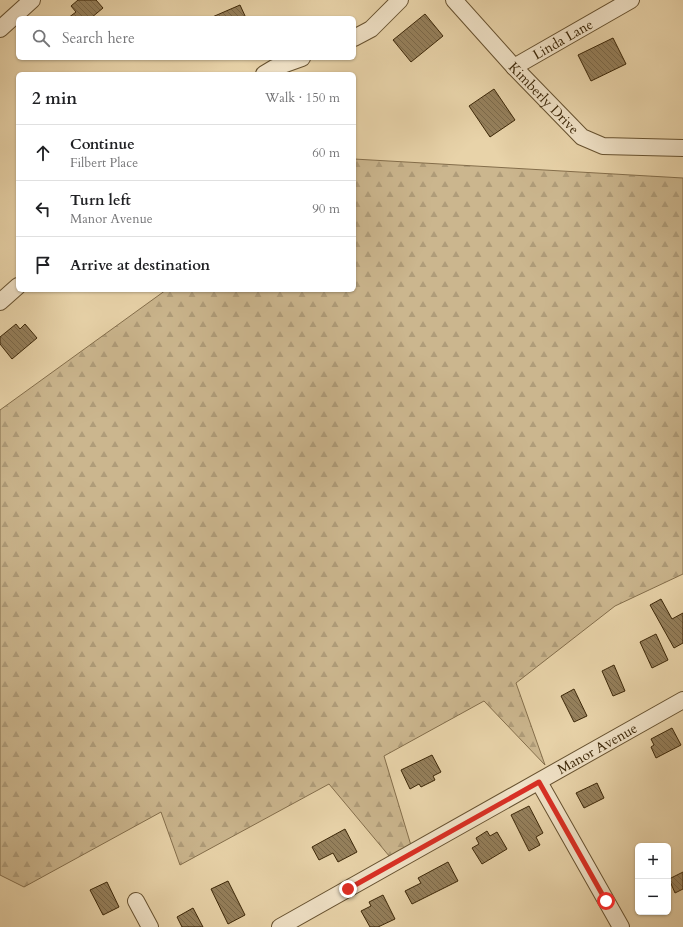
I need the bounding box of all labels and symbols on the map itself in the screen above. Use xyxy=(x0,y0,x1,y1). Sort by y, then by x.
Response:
street label: Linda Lane xyxy=(529,14,596,64)
street label: Kimberly Drive xyxy=(505,58,583,138)
street label: Manor Avenue xyxy=(554,718,641,779)
route end xyxy=(339,880,357,898)
route start xyxy=(597,892,615,910)

